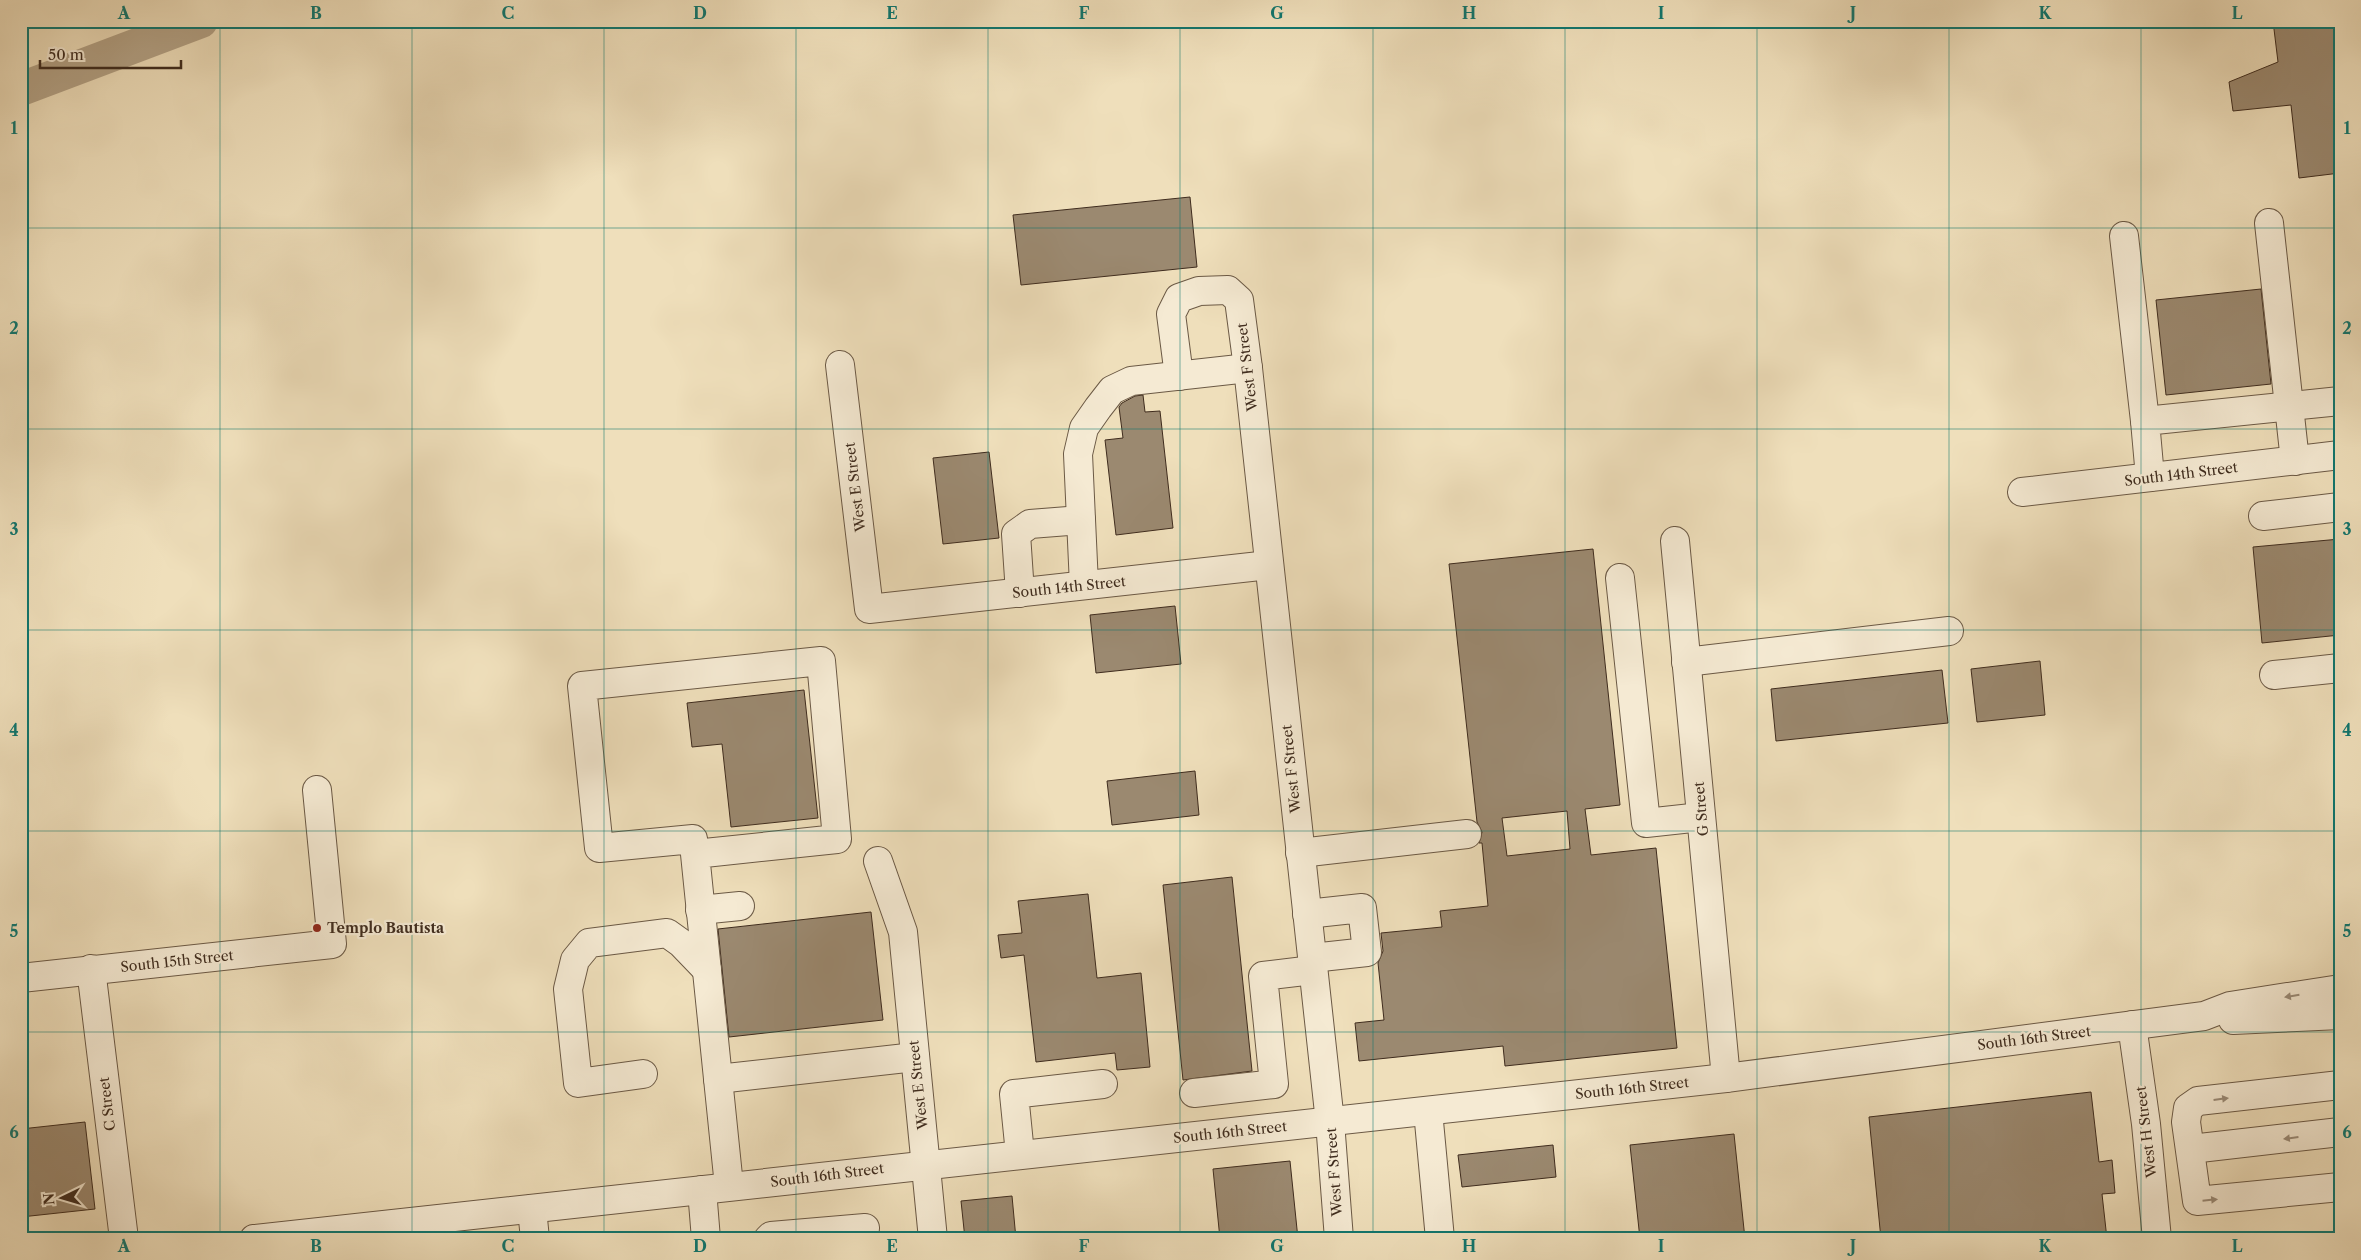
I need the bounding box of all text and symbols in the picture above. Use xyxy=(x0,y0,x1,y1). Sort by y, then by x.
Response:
text: A xyxy=(117,3,131,23)
text: B xyxy=(310,3,322,23)
text: C xyxy=(502,3,514,23)
text: D xyxy=(693,3,707,23)
text: E xyxy=(886,3,898,23)
text: F xyxy=(1079,3,1090,23)
text: G xyxy=(1270,3,1284,23)
text: H xyxy=(1462,3,1476,23)
text: I xyxy=(1658,3,1665,23)
text: J xyxy=(1847,3,1856,23)
text: K xyxy=(2039,3,2053,23)
text: L xyxy=(2231,3,2243,23)
scale bar xyxy=(40,38,181,70)
text: 50 m xyxy=(48,45,84,64)
text: 1 xyxy=(10,118,18,138)
text: 1 xyxy=(2343,118,2351,138)
text: 2 xyxy=(9,318,19,338)
text: 2 xyxy=(2342,318,2352,338)
street label: West F Street xyxy=(1233,322,1261,413)
street label: West E Street xyxy=(841,441,870,534)
street label: South 14th Street xyxy=(2123,458,2239,490)
text: 3 xyxy=(9,519,19,539)
text: 3 xyxy=(2342,519,2352,539)
street label: South 14th Street xyxy=(1011,572,1127,602)
text: 4 xyxy=(9,720,19,740)
text: 4 xyxy=(2342,720,2352,740)
street label: West F Street xyxy=(1277,724,1305,815)
street label: G Street xyxy=(1690,781,1712,837)
place label: Templo Bautista xyxy=(327,919,445,937)
text: 5 xyxy=(10,921,19,941)
text: 5 xyxy=(2343,921,2352,941)
marker: Templo Bautista xyxy=(311,922,323,934)
street label: South 15th Street xyxy=(120,946,234,976)
one-way arrow xyxy=(2283,993,2299,1001)
street label: South 16th Street xyxy=(1976,1022,2092,1054)
street label: West E Street xyxy=(904,1039,932,1132)
street label: South 16th Street xyxy=(1574,1073,1690,1103)
street label: C Street xyxy=(95,1076,119,1132)
street label: West H Street xyxy=(2131,1085,2161,1180)
one-way arrow xyxy=(2213,1095,2229,1103)
street label: South 16th Street xyxy=(1172,1117,1288,1147)
text: 6 xyxy=(9,1122,19,1142)
text: 6 xyxy=(2342,1122,2352,1142)
street label: West F Street xyxy=(1322,1127,1346,1218)
one-way arrow xyxy=(2283,1134,2299,1142)
street label: South 16th Street xyxy=(769,1159,885,1191)
north arrow xyxy=(38,1172,88,1222)
text: N xyxy=(40,1192,59,1206)
one-way arrow xyxy=(2203,1196,2219,1204)
text: A xyxy=(117,1236,131,1256)
text: B xyxy=(310,1236,322,1256)
text: C xyxy=(502,1236,514,1256)
text: D xyxy=(693,1236,707,1256)
text: E xyxy=(886,1236,898,1256)
text: F xyxy=(1079,1236,1090,1256)
text: G xyxy=(1270,1236,1284,1256)
text: H xyxy=(1462,1236,1476,1256)
text: I xyxy=(1658,1236,1665,1256)
text: J xyxy=(1847,1236,1856,1256)
text: K xyxy=(2039,1236,2053,1256)
text: L xyxy=(2231,1236,2243,1256)

